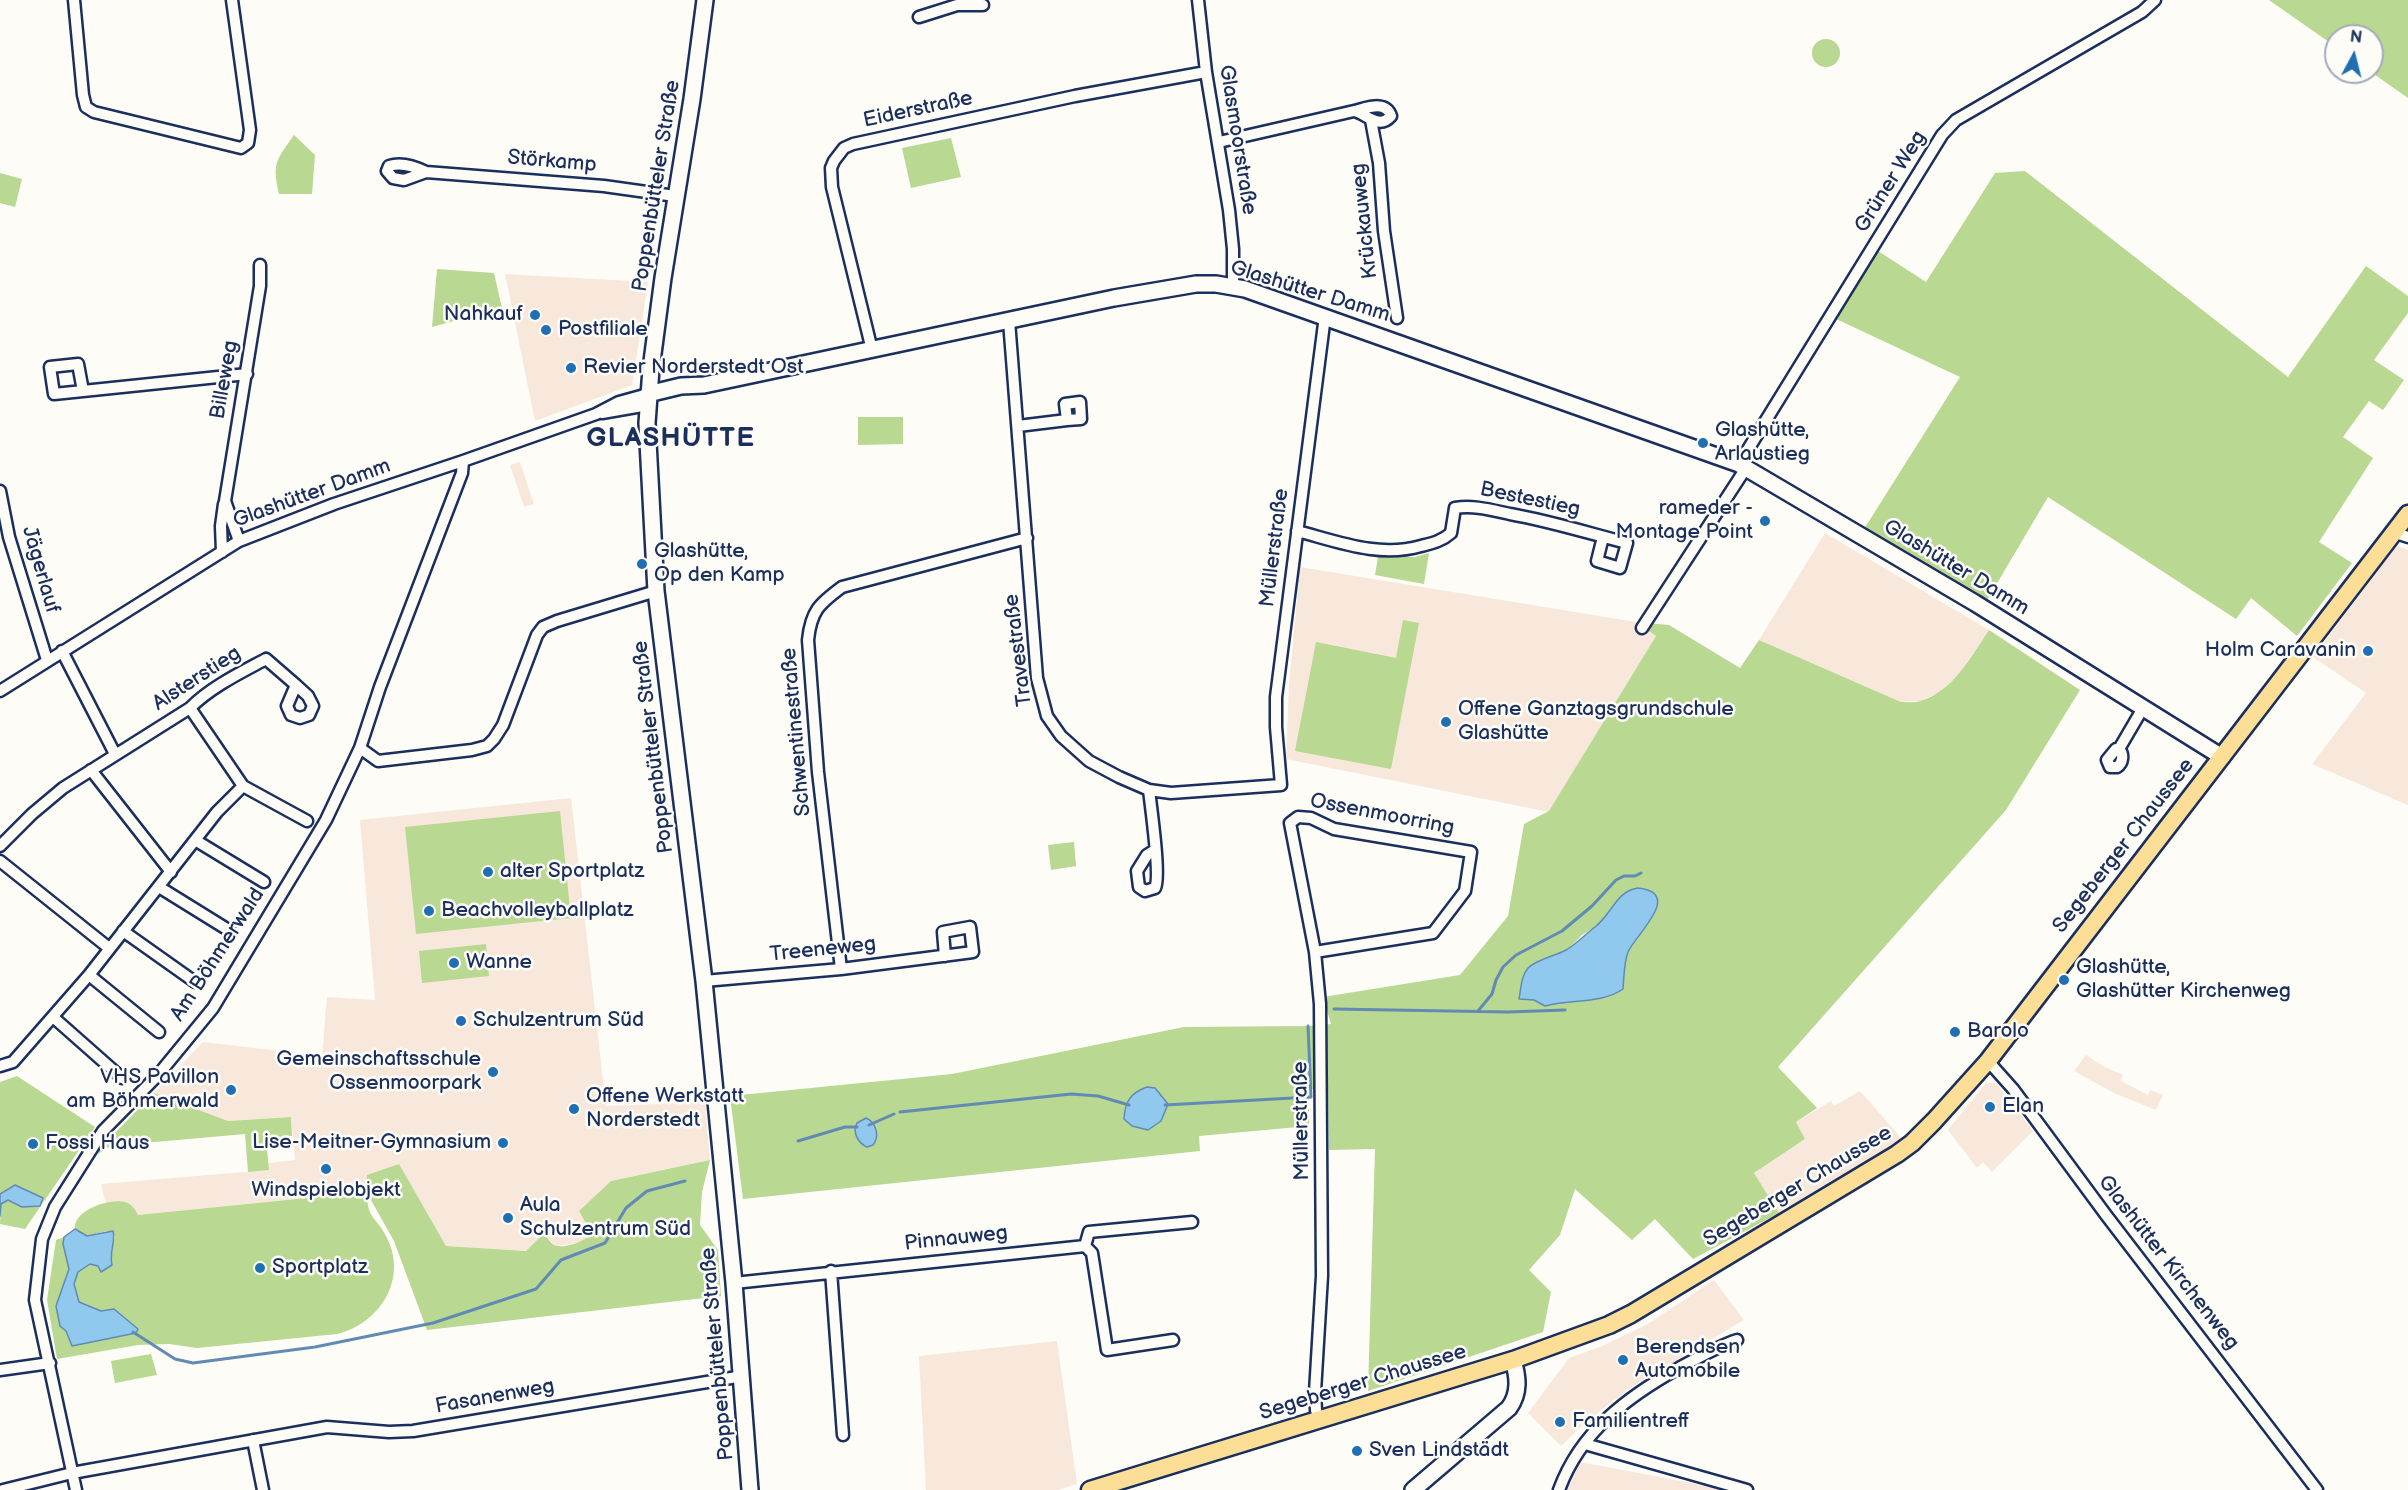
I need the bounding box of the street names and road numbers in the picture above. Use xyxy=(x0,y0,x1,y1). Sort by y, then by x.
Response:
street label: Glasmoorstraße xyxy=(1213,63,1261,217)
street label: Poppenbütteler Straße xyxy=(628,78,686,294)
street label: Eiderstraße xyxy=(861,86,975,134)
street label: Grüner Weg xyxy=(1850,126,1932,238)
street label: Störkamp xyxy=(506,146,598,178)
street label: Krückauweg xyxy=(1346,162,1384,280)
street label: Glashütter Damm xyxy=(1227,256,1393,328)
street label: Billeweg xyxy=(206,339,244,421)
street label: Glashütter Damm xyxy=(230,454,394,534)
street label: Bestestieg xyxy=(1478,477,1582,523)
street label: Müllerstraße xyxy=(1255,487,1295,609)
street label: Glashütter Damm xyxy=(1879,515,2033,621)
street label: Jägerlauf xyxy=(16,524,64,616)
street label: Travestraße xyxy=(1000,592,1038,708)
street label: Poppenbütteler Straße xyxy=(628,639,680,855)
street label: Alsterstieg xyxy=(148,641,246,717)
street label: Schwentinestraße xyxy=(777,647,817,817)
street label: Segeberger Chaussee xyxy=(2048,754,2200,938)
street label: Ossenmoorring xyxy=(1308,789,1456,841)
street label: Am Böhmerwald xyxy=(166,884,270,1026)
street label: Treeneweg xyxy=(769,932,877,968)
street label: Müllerstraße xyxy=(1288,1061,1316,1181)
street label: Segeberger Chaussee xyxy=(1699,1121,1897,1253)
street label: Glashütter Kirchenweg xyxy=(2092,1171,2244,1355)
street label: Pinnauweg xyxy=(903,1221,1009,1257)
street label: Poppenbütteler Straße xyxy=(696,1246,740,1462)
street label: Segeberger Chaussee xyxy=(1257,1340,1469,1426)
street label: Fasanenweg xyxy=(433,1374,557,1420)

